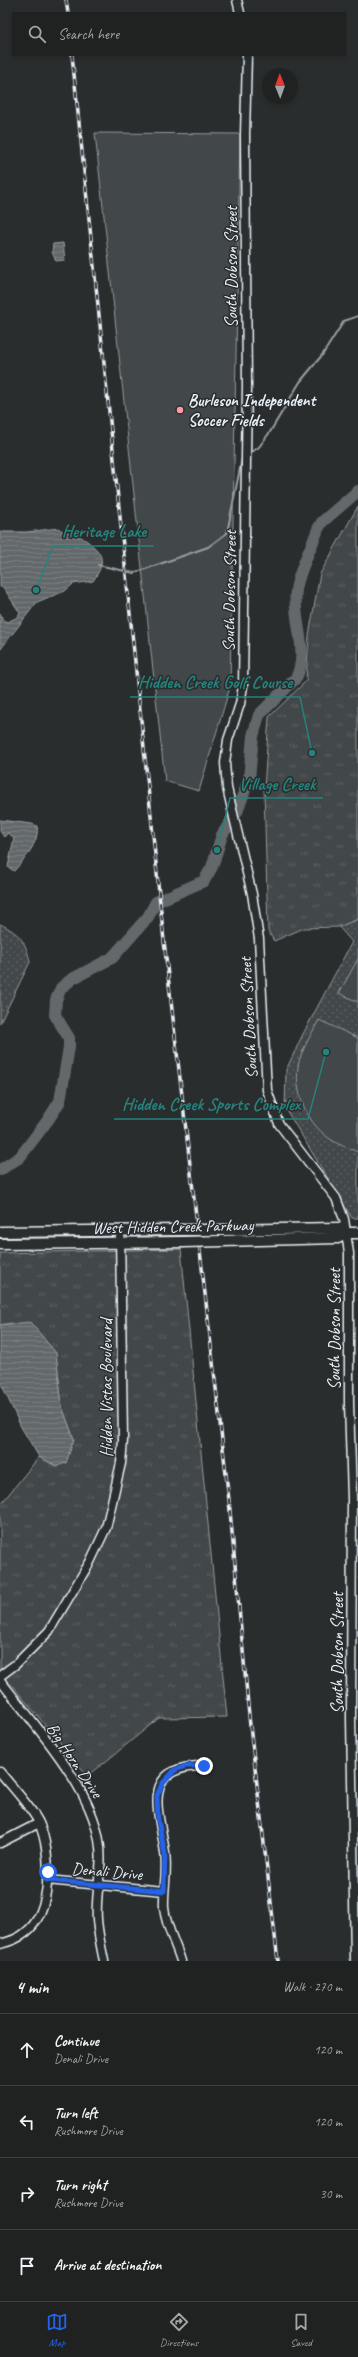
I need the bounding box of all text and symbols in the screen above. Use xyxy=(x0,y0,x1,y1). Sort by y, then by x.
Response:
search box xyxy=(12,12,346,56)
icon: search xyxy=(26,23,48,45)
text: Search here xyxy=(58,25,119,44)
north arrow xyxy=(262,68,298,104)
street label: South Dobson Street xyxy=(221,204,242,328)
place label: Burleson Independent Soccer Fields xyxy=(188,390,318,431)
marker: Burleson Independent Soccer Fields xyxy=(175,405,185,415)
callout: Heritage Lake xyxy=(53,516,154,546)
text: Heritage Lake xyxy=(62,520,148,542)
street label: South Dobson Street xyxy=(218,528,241,652)
callout: Hidden Creek Golf Course xyxy=(130,667,300,697)
text: Hidden Creek Golf Course xyxy=(138,671,294,693)
callout: Village Creek xyxy=(230,768,323,798)
text: Village Creek xyxy=(239,773,318,795)
street label: South Dobson Street xyxy=(235,954,262,1079)
callout: Hidden Creek Sports Complex xyxy=(114,1089,308,1119)
text: Hidden Creek Sports Complex xyxy=(122,1093,302,1115)
street label: West Hidden Creek Parkway xyxy=(92,1215,255,1238)
street label: South Dobson Street xyxy=(324,1266,345,1390)
street label: Hidden Vistas Boulevard xyxy=(96,1316,117,1457)
street label: South Dobson Street xyxy=(327,1590,348,1714)
street label: Big Horn Drive xyxy=(42,1719,108,1803)
route end xyxy=(195,1757,213,1775)
street label: Denali Drive xyxy=(71,1858,145,1885)
route start xyxy=(39,1863,57,1881)
text: 4 min xyxy=(16,1977,49,1998)
text: Walk · 270 m xyxy=(283,1979,342,1995)
text: Continue xyxy=(54,2032,99,2051)
icon: ahead xyxy=(16,2039,38,2061)
text: 120 m xyxy=(314,2042,342,2058)
text: Denali Drive xyxy=(54,2051,108,2067)
text: Turn left xyxy=(54,2104,97,2123)
icon: left xyxy=(16,2111,38,2133)
text: 120 m xyxy=(314,2114,342,2130)
text: Rushmore Drive xyxy=(54,2123,123,2139)
text: Turn right xyxy=(54,2176,107,2195)
icon: right xyxy=(16,2183,38,2205)
text: 30 m xyxy=(320,2186,342,2202)
text: Rushmore Drive xyxy=(54,2195,123,2211)
icon: arrive xyxy=(16,2255,38,2277)
text: Arrive at destination xyxy=(54,2256,161,2275)
tab: Map xyxy=(46,2311,68,2349)
tab: Directions xyxy=(160,2311,198,2349)
tab: Saved xyxy=(290,2311,312,2349)

